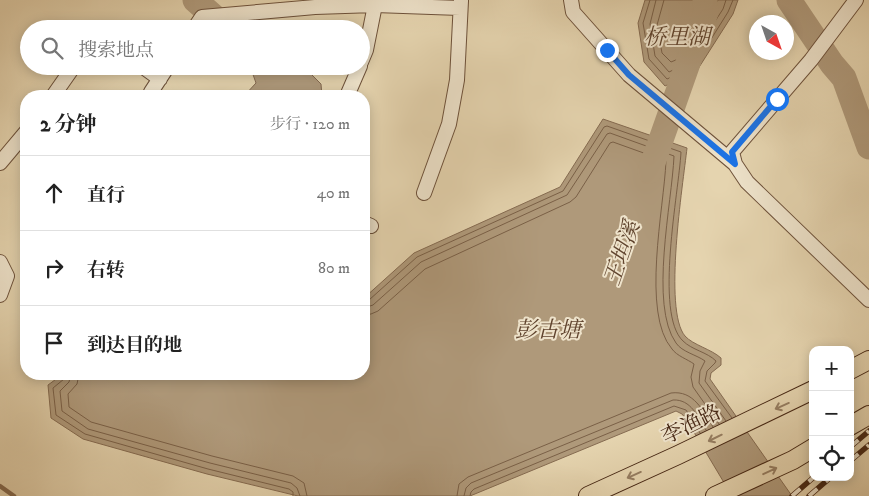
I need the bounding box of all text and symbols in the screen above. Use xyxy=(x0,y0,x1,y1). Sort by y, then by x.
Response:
north arrow xyxy=(749,15,794,60)
search box xyxy=(20,20,370,75)
water label: 桥里湖 xyxy=(644,24,714,51)
icon: search xyxy=(38,34,66,62)
text: 搜索地点 xyxy=(78,39,154,62)
route end xyxy=(596,39,619,62)
route start xyxy=(766,88,789,111)
text: 2 分钟 xyxy=(40,112,97,138)
text: 步行 · 120 m xyxy=(269,114,350,134)
icon: ahead xyxy=(40,179,68,207)
text: 40 m xyxy=(317,183,350,203)
text: 直行 xyxy=(87,184,125,207)
water label: 王坦溪 xyxy=(599,216,647,289)
icon: right xyxy=(40,254,68,282)
text: 80 m xyxy=(318,258,350,278)
text: 右转 xyxy=(87,259,125,282)
water label: 彭古塘 xyxy=(515,317,584,344)
icon: arrive xyxy=(40,329,68,357)
text: 到达目的地 xyxy=(87,334,182,357)
map controls xyxy=(809,346,854,481)
button: + xyxy=(809,346,854,391)
button: − xyxy=(809,391,854,436)
street label: 李渔路 xyxy=(657,399,725,450)
one-way arrow xyxy=(775,402,790,411)
one-way arrow xyxy=(708,434,723,443)
button: locate xyxy=(809,436,854,481)
one-way arrow xyxy=(762,465,777,475)
one-way arrow xyxy=(627,471,642,481)

